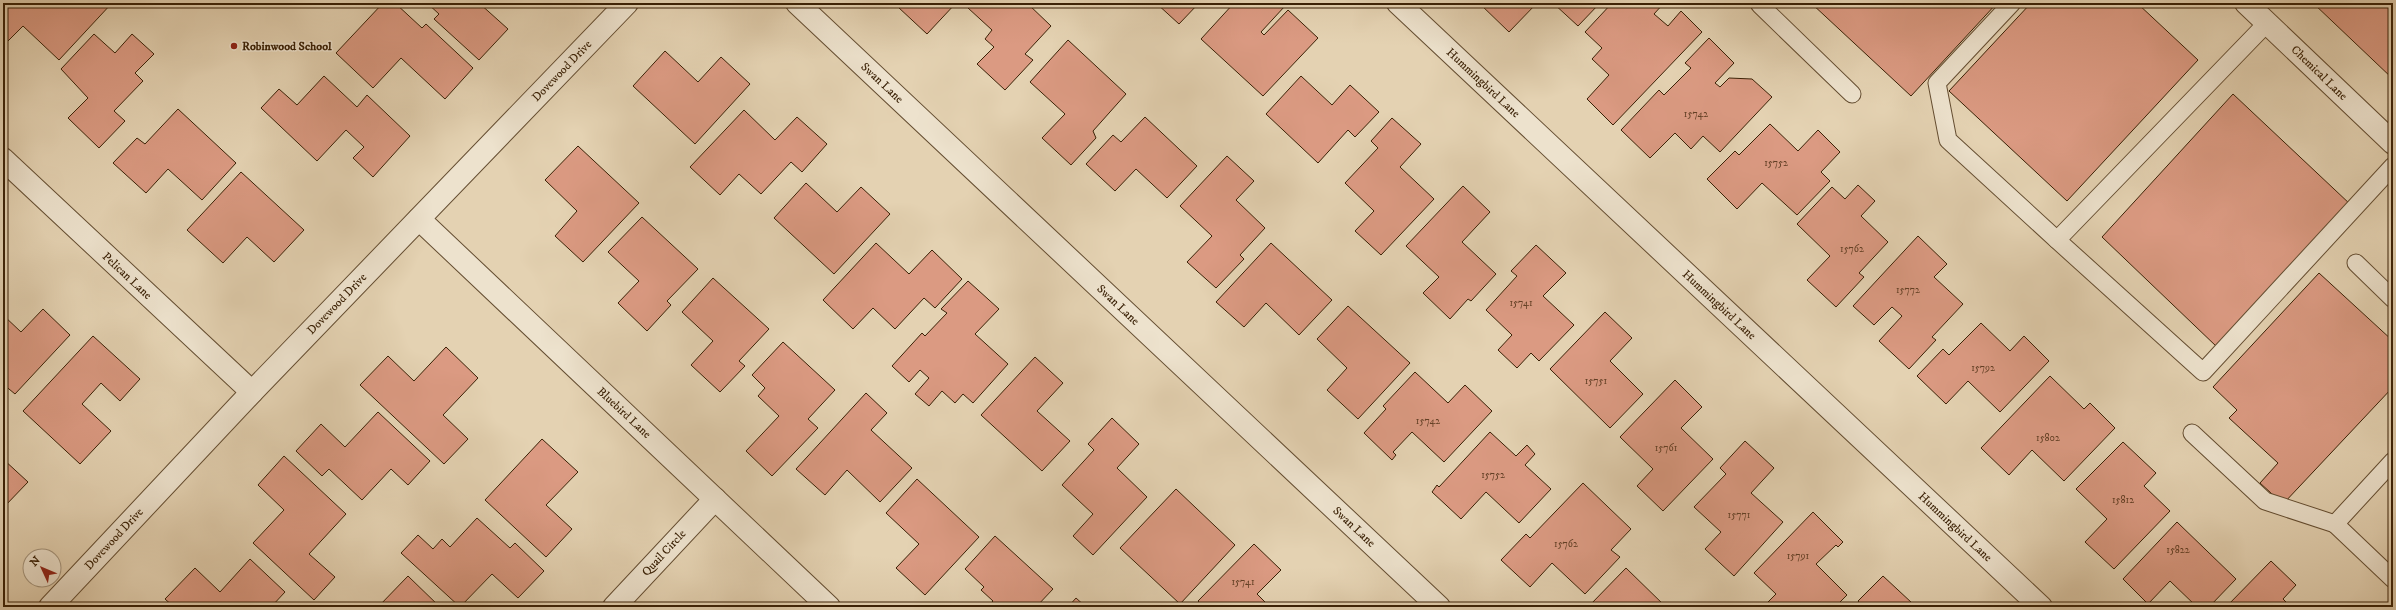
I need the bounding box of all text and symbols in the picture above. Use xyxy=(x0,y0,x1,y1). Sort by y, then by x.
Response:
street label: Dovewood Drive xyxy=(529,37,595,105)
place label: Robinwood School xyxy=(242,39,332,54)
marker: Robinwood School xyxy=(229,41,239,51)
street label: Chemical Lane xyxy=(2288,42,2350,104)
street label: Hummingbird Lane xyxy=(1443,45,1523,121)
street label: Swan Lane xyxy=(858,60,906,106)
house number: 15742 xyxy=(1684,108,1708,120)
house number: 15752 xyxy=(1764,157,1788,169)
house number: 15762 xyxy=(1840,243,1864,255)
street label: Pelican Lane xyxy=(99,249,155,303)
street label: Hummingbird Lane xyxy=(1679,267,1759,343)
street label: Dovewood Drive xyxy=(304,270,370,338)
street label: Swan Lane xyxy=(1094,282,1142,328)
house number: 15772 xyxy=(1896,284,1920,296)
house number: 15741 xyxy=(1509,297,1533,309)
house number: 15792 xyxy=(1971,362,1995,374)
house number: 15751 xyxy=(1585,375,1608,387)
street label: Bluebird Lane xyxy=(594,384,654,442)
house number: 15742 xyxy=(1416,415,1440,427)
house number: 15802 xyxy=(2036,432,2060,444)
house number: 15761 xyxy=(1655,442,1678,454)
house number: 15752 xyxy=(1481,469,1505,481)
street label: Hummingbird Lane xyxy=(1915,489,1995,565)
house number: 15812 xyxy=(2112,494,2134,506)
street label: Swan Lane xyxy=(1330,504,1378,550)
street label: Dovewood Drive xyxy=(81,505,147,573)
house number: 15771 xyxy=(1728,509,1751,521)
street label: Quail Circle xyxy=(639,527,689,579)
house number: 15762 xyxy=(1554,538,1578,550)
house number: 15822 xyxy=(2166,544,2190,556)
north arrow xyxy=(22,548,62,588)
house number: 15791 xyxy=(1787,550,1810,562)
text: N xyxy=(27,554,44,570)
house number: 15741 xyxy=(1231,576,1255,588)

